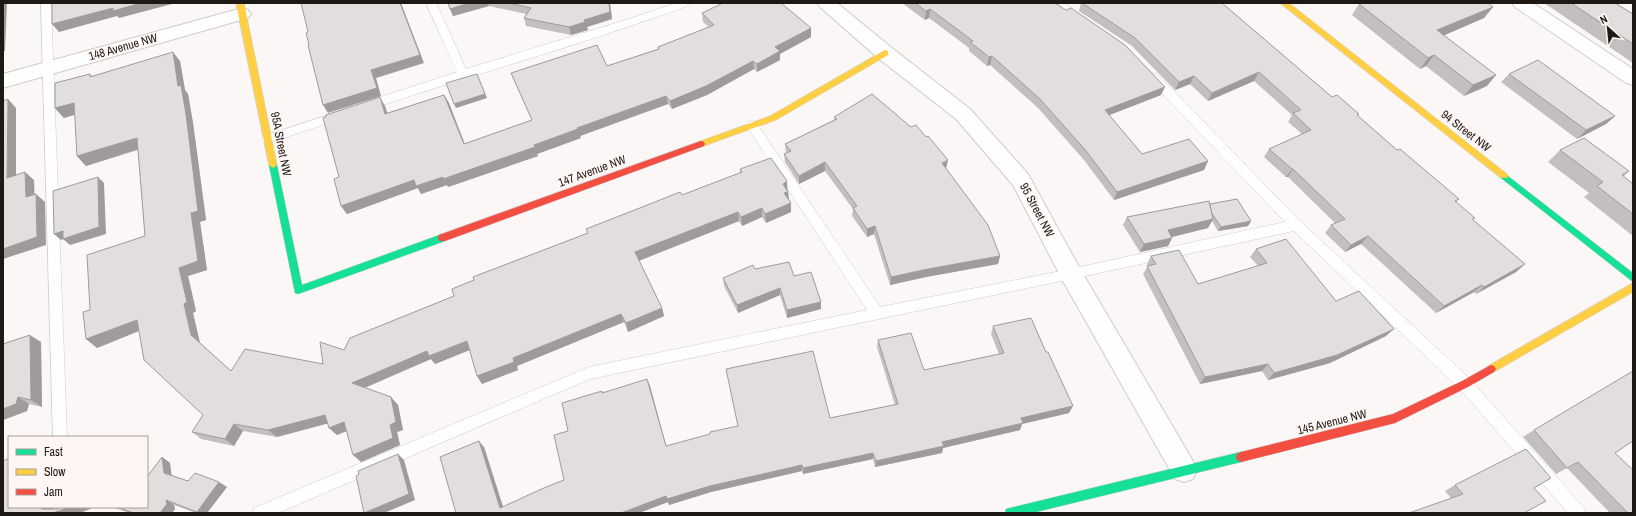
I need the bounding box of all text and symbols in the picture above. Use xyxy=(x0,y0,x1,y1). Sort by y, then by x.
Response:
north arrow xyxy=(1588,8,1628,48)
text: N xyxy=(1597,11,1610,27)
street label: 148 Avenue NW xyxy=(87,29,160,64)
street label: 94 Street NW xyxy=(1438,107,1495,156)
street label: 95A Street NW xyxy=(267,111,295,178)
street label: 147 Avenue NW xyxy=(556,151,629,191)
street label: 95 Street NW xyxy=(1016,180,1058,240)
street label: 145 Avenue NW xyxy=(1296,405,1369,438)
legend xyxy=(8,436,148,508)
text: Fast xyxy=(44,444,63,460)
text: Slow xyxy=(44,464,66,480)
text: Jam xyxy=(44,484,63,500)

